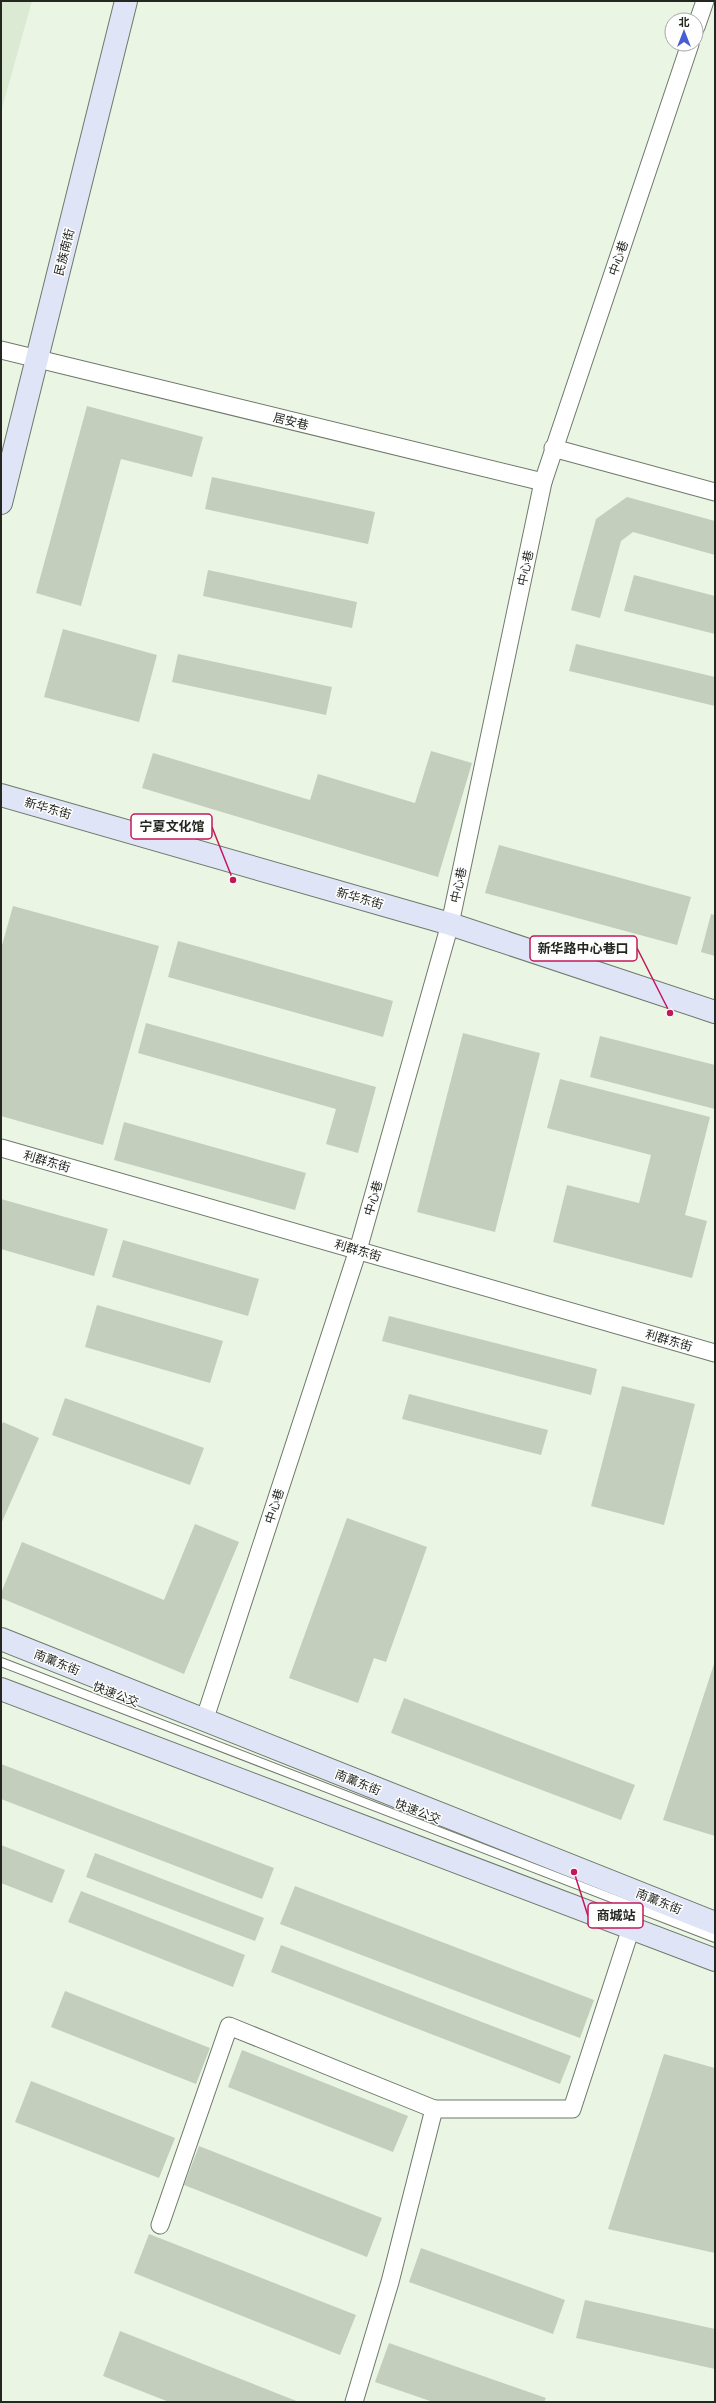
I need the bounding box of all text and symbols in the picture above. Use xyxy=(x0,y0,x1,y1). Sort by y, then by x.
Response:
north arrow xyxy=(664,12,704,52)
text: 北 xyxy=(679,15,690,29)
street label: 民族南街 xyxy=(51,227,77,277)
street label: 中心巷 xyxy=(605,239,631,277)
street label: 居安巷 xyxy=(272,409,310,433)
street label: 中心巷 xyxy=(514,549,536,587)
street label: 新华东街 xyxy=(23,794,73,822)
callout: 宁夏文化馆 xyxy=(131,814,212,839)
text: 宁夏文化馆 xyxy=(139,818,205,834)
street label: 中心巷 xyxy=(447,866,469,904)
street label: 新华东街 xyxy=(335,884,385,912)
callout: 新华路中心巷口 xyxy=(530,936,637,961)
text: 新华路中心巷口 xyxy=(537,940,629,956)
street label: 利群东街 xyxy=(22,1147,72,1175)
street label: 中心巷 xyxy=(361,1179,385,1217)
street label: 利群东街 xyxy=(333,1236,383,1264)
street label: 利群东街 xyxy=(644,1326,694,1354)
street label: 中心巷 xyxy=(261,1487,287,1525)
street label: 南薰东街 xyxy=(32,1646,82,1678)
street label: 快速公交 xyxy=(91,1678,141,1710)
street label: 南薰东街 xyxy=(333,1766,383,1798)
street label: 快速公交 xyxy=(393,1795,443,1827)
street label: 南薰东街 xyxy=(634,1885,684,1917)
callout: 商城站 xyxy=(588,1903,643,1928)
text: 商城站 xyxy=(596,1907,636,1923)

